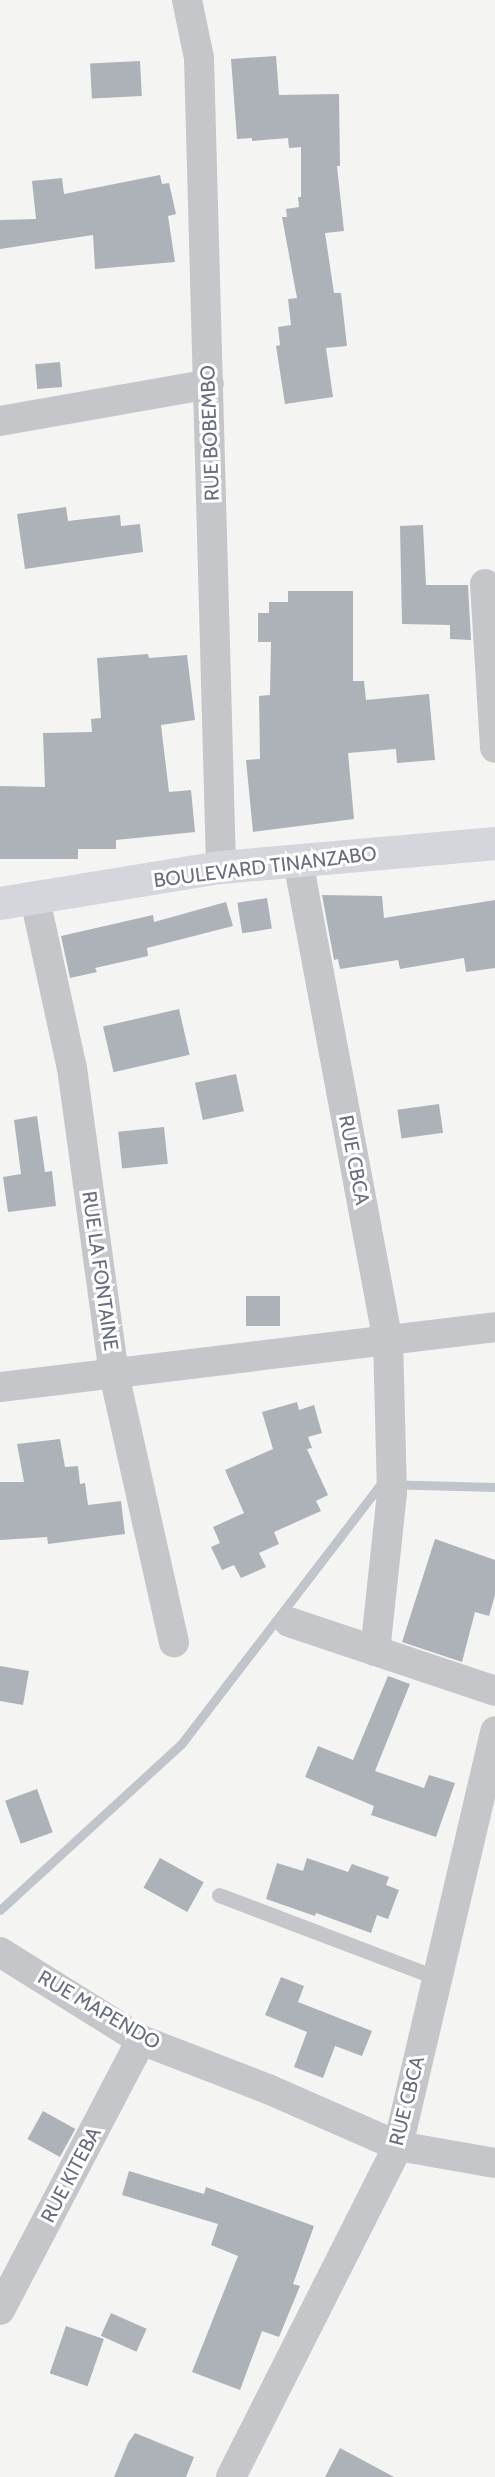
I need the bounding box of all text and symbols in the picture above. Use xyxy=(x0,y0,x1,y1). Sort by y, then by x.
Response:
street label: RUE BOBEMBO xyxy=(196,365,224,501)
street label: BOULEVARD TINANZABO xyxy=(152,841,378,893)
street label: RUE CBCA xyxy=(334,1113,374,1207)
street label: RUE LA FONTAINE xyxy=(77,1190,123,1352)
street label: RUE MAPENDO xyxy=(34,1965,164,2055)
street label: RUE CBCA xyxy=(384,2054,430,2148)
street label: RUE KITEBA xyxy=(36,2123,106,2227)

